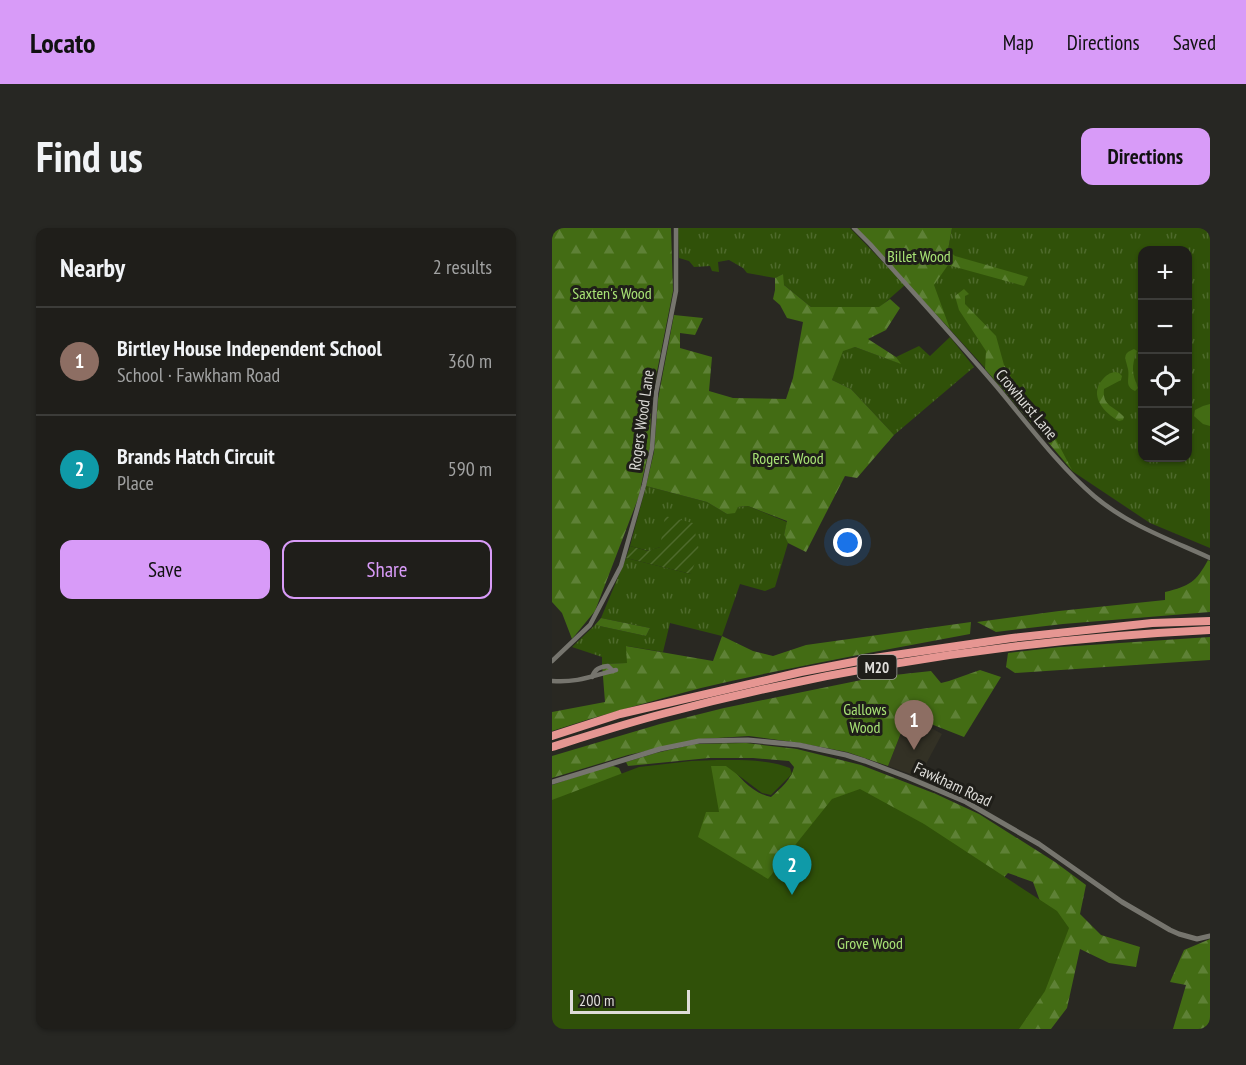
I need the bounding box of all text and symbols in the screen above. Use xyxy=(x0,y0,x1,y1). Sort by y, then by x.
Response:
text: Locato xyxy=(30,24,96,61)
text: Map xyxy=(1003,29,1034,56)
text: Directions xyxy=(1067,29,1140,56)
text: Saved xyxy=(1173,29,1216,56)
button: Directions xyxy=(1081,128,1210,185)
text: Find us xyxy=(36,129,143,184)
park label: Billet Wood xyxy=(887,246,951,266)
map controls xyxy=(1138,246,1192,462)
button: + xyxy=(1138,246,1192,300)
text: Nearby xyxy=(60,251,125,284)
text: 2 results xyxy=(433,254,492,280)
park label: Saxten's Wood xyxy=(572,283,652,303)
button: − xyxy=(1138,300,1192,354)
text: Birtley House Independent School xyxy=(117,334,382,362)
text: 1 xyxy=(75,348,84,374)
text: 360 m xyxy=(448,348,492,374)
button: locate xyxy=(1138,354,1192,408)
text: School · Fawkham Road xyxy=(117,362,280,388)
street label: Crowhurst Lane xyxy=(992,365,1062,443)
street label: Rogers Wood Lane xyxy=(624,369,658,471)
button: layers xyxy=(1138,408,1192,462)
text: Brands Hatch Circuit xyxy=(117,442,275,470)
park label: Rogers Wood xyxy=(752,448,824,468)
text: 2 xyxy=(75,456,84,482)
text: 590 m xyxy=(448,456,492,482)
text: Place xyxy=(117,470,154,496)
your location xyxy=(833,528,862,557)
button: Save xyxy=(60,540,270,599)
button: Share xyxy=(282,540,492,599)
road number: M20 xyxy=(858,655,896,679)
park label: Gallows Wood xyxy=(843,699,887,737)
pin: 1 xyxy=(894,700,934,750)
street label: Fawkham Road xyxy=(911,757,995,811)
pin: 2 xyxy=(772,846,812,895)
park label: Grove Wood xyxy=(837,933,903,953)
scale bar xyxy=(570,987,690,1014)
text: 200 m xyxy=(579,990,614,1010)

